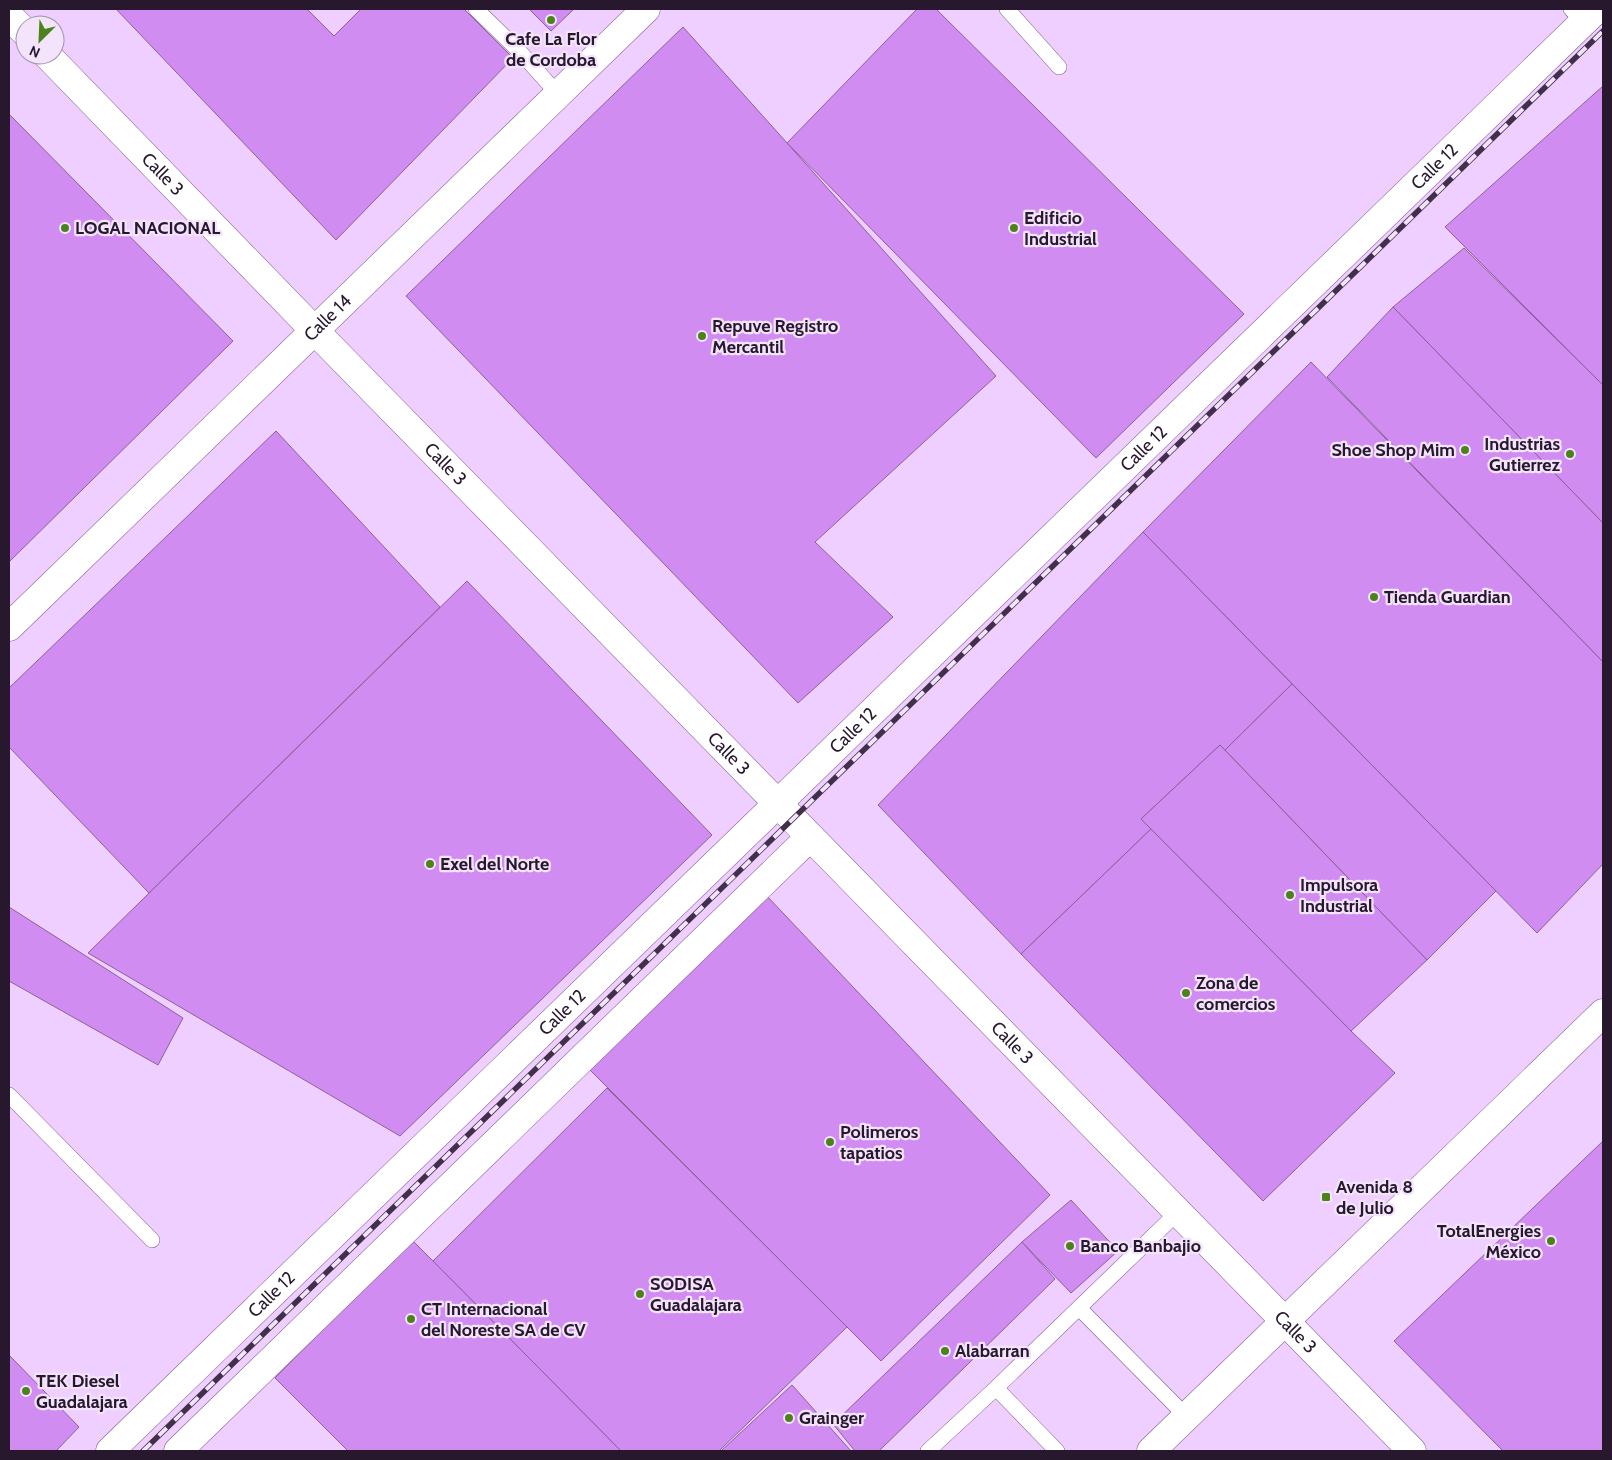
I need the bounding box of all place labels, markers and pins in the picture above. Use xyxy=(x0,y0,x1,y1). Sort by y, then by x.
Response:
marker: Cafe La Flor de Cordoba xyxy=(545,14,557,26)
place label: Cafe La Flor de Cordoba xyxy=(505,28,597,71)
place label: Edificio Industrial xyxy=(1024,207,1097,250)
place label: LOGAL NACIONAL xyxy=(75,217,220,239)
marker: LOGAL NACIONAL xyxy=(59,222,71,234)
marker: Edificio Industrial xyxy=(1008,222,1020,234)
place label: Repuve Registro Mercantil xyxy=(712,315,838,358)
marker: Repuve Registro Mercantil xyxy=(696,330,708,342)
place label: Industrias Gutierrez xyxy=(1484,433,1561,476)
place label: Shoe Shop Mim xyxy=(1332,439,1455,461)
marker: Shoe Shop Mim xyxy=(1459,444,1471,456)
marker: Industrias Gutierrez xyxy=(1564,448,1576,460)
place label: Tienda Guardian xyxy=(1384,586,1511,608)
marker: Tienda Guardian xyxy=(1368,591,1380,603)
place label: Exel del Norte xyxy=(440,853,549,875)
marker: Exel del Norte xyxy=(424,858,436,870)
place label: Impulsora Industrial xyxy=(1300,874,1378,917)
marker: Impulsora Industrial xyxy=(1284,889,1296,901)
place label: Zona de comercios xyxy=(1196,972,1276,1015)
marker: Zona de comercios xyxy=(1180,987,1192,999)
place label: Polimeros tapatios xyxy=(840,1121,919,1164)
marker: Polimeros tapatios xyxy=(824,1136,836,1148)
place label: Avenida 8 de Julio xyxy=(1336,1176,1413,1219)
marker: Avenida 8 de Julio xyxy=(1320,1191,1332,1203)
place label: TotalEnergies México xyxy=(1437,1220,1541,1263)
place label: Banco Banbajio xyxy=(1080,1235,1201,1257)
marker: TotalEnergies México xyxy=(1545,1235,1557,1247)
marker: Banco Banbajio xyxy=(1064,1240,1076,1252)
place label: SODISA Guadalajara xyxy=(650,1273,742,1316)
marker: SODISA Guadalajara xyxy=(634,1288,646,1300)
place label: CT Internacional del Noreste SA de CV xyxy=(421,1298,587,1341)
marker: CT Internacional del Noreste SA de CV xyxy=(405,1313,417,1325)
place label: Alabarran xyxy=(955,1340,1030,1362)
marker: Alabarran xyxy=(939,1345,951,1357)
place label: TEK Diesel Guadalajara xyxy=(36,1370,128,1413)
marker: TEK Diesel Guadalajara xyxy=(20,1385,32,1397)
place label: Grainger xyxy=(799,1407,864,1429)
marker: Grainger xyxy=(783,1412,795,1424)

